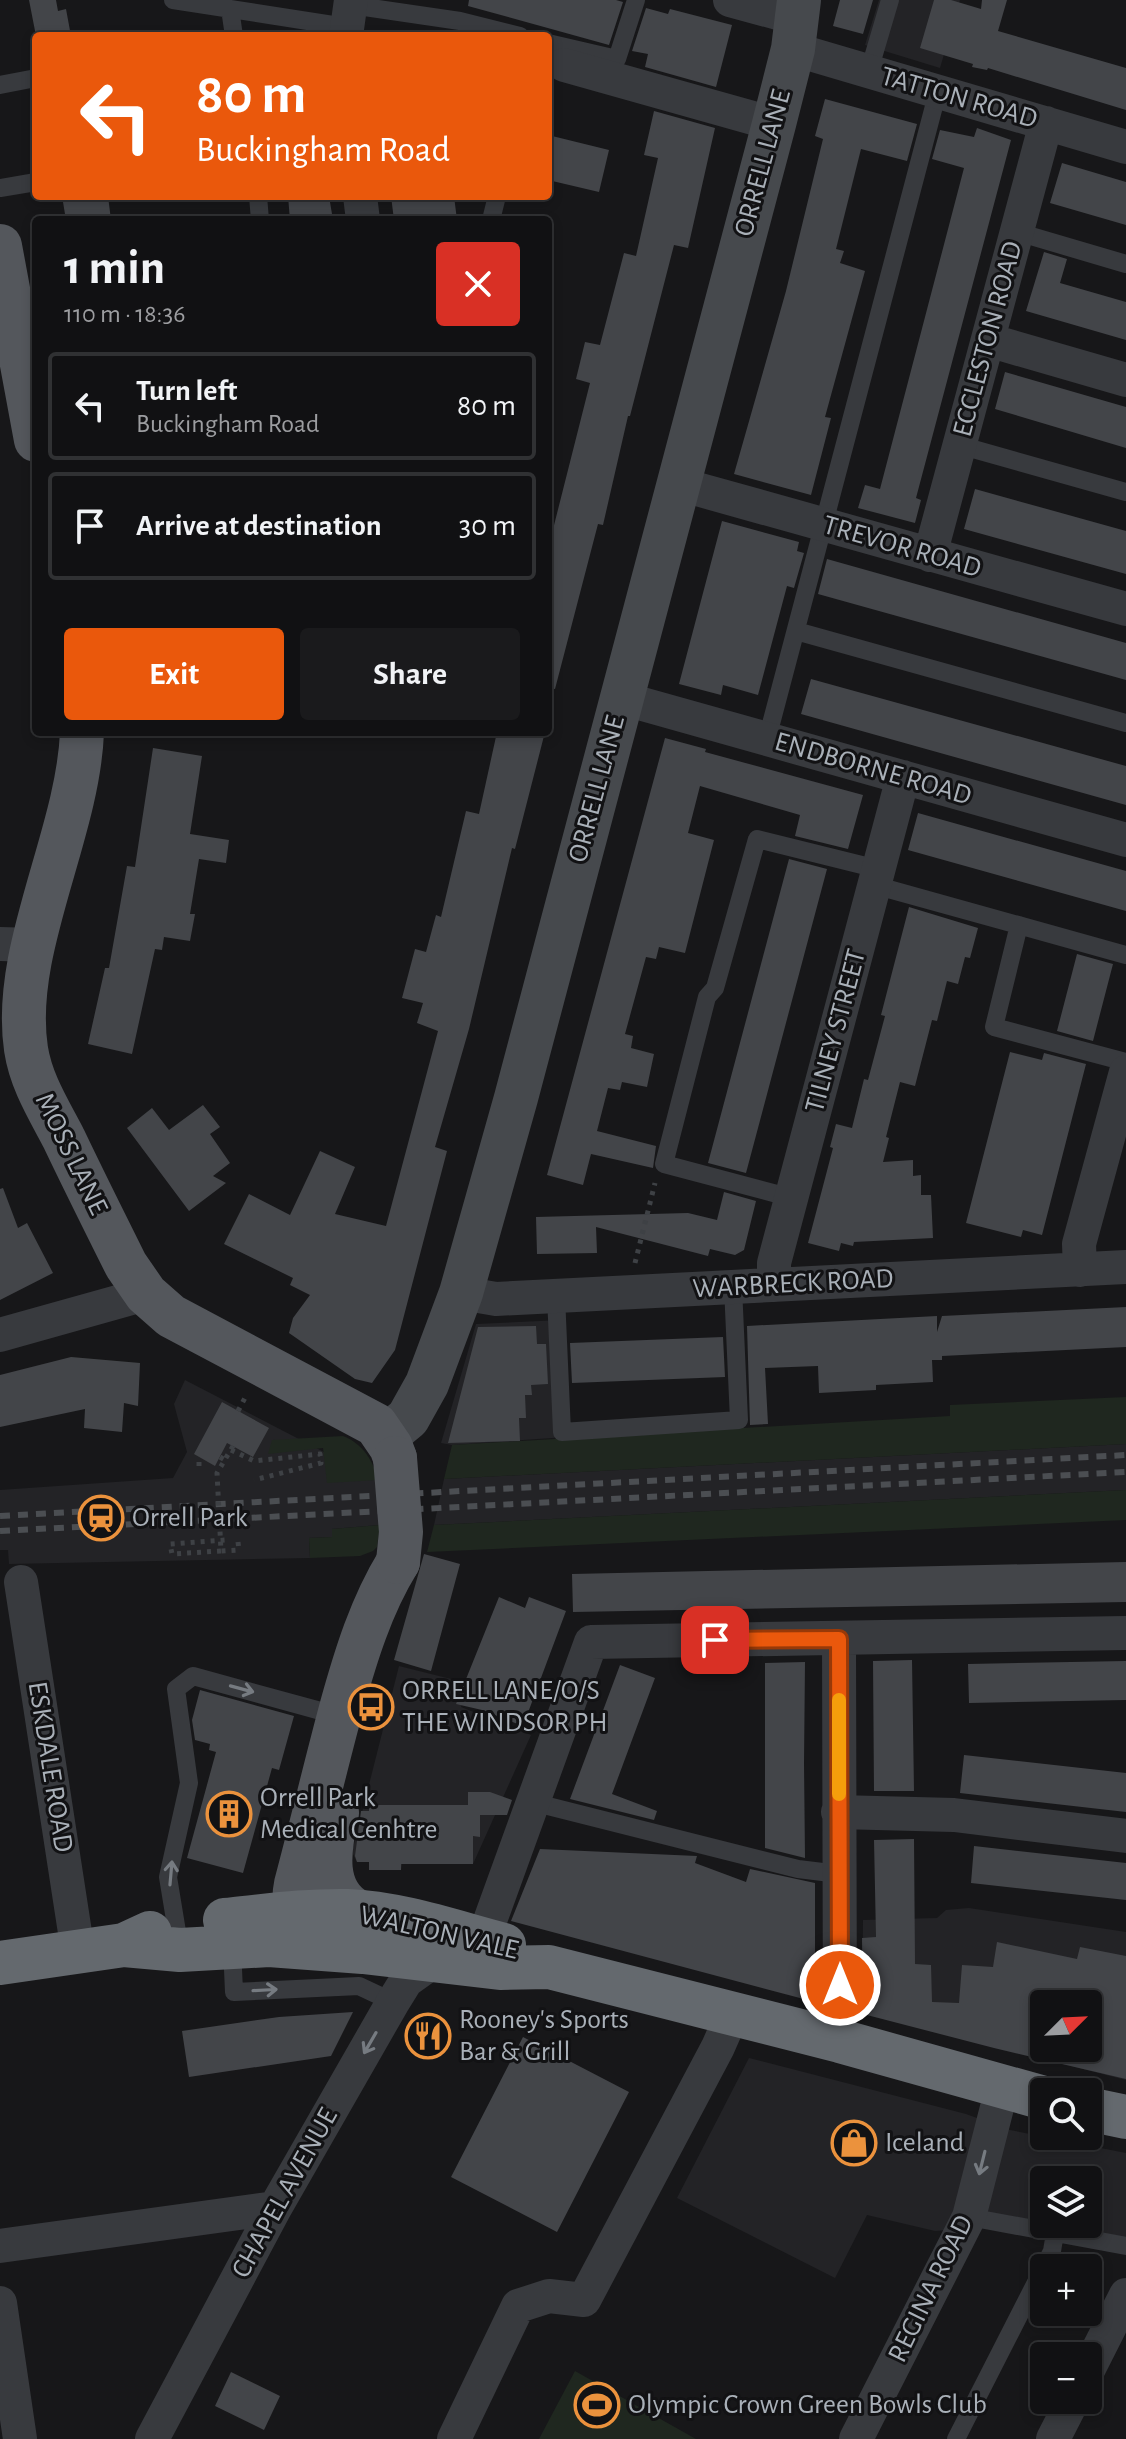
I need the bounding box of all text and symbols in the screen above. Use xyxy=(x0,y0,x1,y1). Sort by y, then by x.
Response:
street label: TATTON ROAD xyxy=(877,62,1041,134)
icon: left xyxy=(64,64,168,168)
text: 80 m xyxy=(196,67,306,123)
street label: ORRELL LANE xyxy=(730,87,796,239)
text: Buckingham Road xyxy=(196,132,450,168)
street label: ECCLESTON ROAD xyxy=(948,238,1028,440)
button: close xyxy=(436,242,520,326)
text: 1 min xyxy=(64,245,165,293)
text: 110 m · 18:36 xyxy=(64,301,185,327)
text: Turn left xyxy=(136,376,237,406)
icon: left xyxy=(68,384,112,428)
text: 80 m xyxy=(457,391,516,421)
text: Buckingham Road xyxy=(136,411,320,437)
icon: arrive xyxy=(68,504,112,548)
text: Arrive at destination xyxy=(136,511,382,541)
text: 30 m xyxy=(459,511,516,541)
street label: TREVOR ROAD xyxy=(820,511,984,583)
button: Exit xyxy=(64,628,284,720)
button: Share xyxy=(300,628,520,720)
street label: ORRELL LANE xyxy=(564,713,630,865)
street label: ENDBORNE ROAD xyxy=(771,728,975,810)
street label: TILNEY STREET xyxy=(801,946,871,1116)
street label: MOSS LANE xyxy=(30,1089,112,1219)
street label: WARBRECK ROAD xyxy=(692,1265,894,1303)
station icon: Orrell Park xyxy=(77,1494,125,1542)
place label: Orrell Park xyxy=(132,1504,248,1532)
pin xyxy=(681,1606,749,1674)
icon: arrive xyxy=(693,1618,737,1662)
place label: ORRELL LANE/O/S THE WINDSOR PH xyxy=(402,1677,608,1737)
street label: ESKDALE ROAD xyxy=(23,1680,77,1854)
one-way arrow xyxy=(229,1683,255,1698)
bus stop icon: ORRELL LANE/O/S THE WINDSOR PH xyxy=(347,1683,395,1731)
place label: Orrell Park Medical Cenhtre xyxy=(260,1784,437,1844)
building icon: Orrell Park Medical Cenhtre xyxy=(205,1790,253,1838)
one-way arrow xyxy=(164,1860,179,1887)
street label: WALTON VALE xyxy=(357,1901,521,1965)
position arrow xyxy=(798,1943,882,2027)
one-way arrow xyxy=(252,1983,278,1998)
north arrow xyxy=(1030,1990,1102,2062)
map controls xyxy=(1030,1990,1102,2414)
place label: Rooney's Sports Bar & Grill xyxy=(459,2006,629,2066)
restaurant icon: Rooney's Sports Bar & Grill xyxy=(404,2012,452,2060)
one-way arrow xyxy=(362,2030,377,2054)
button: search xyxy=(1030,2078,1102,2150)
street label: CHAPEL AVENUE xyxy=(227,2103,343,2283)
shop icon: Iceland xyxy=(830,2119,878,2167)
place label: Iceland xyxy=(885,2129,964,2157)
one-way arrow xyxy=(974,2150,989,2176)
button: layers xyxy=(1030,2166,1102,2238)
street label: REGINA ROAD xyxy=(883,2211,979,2367)
button: + xyxy=(1030,2254,1102,2326)
button: − xyxy=(1030,2342,1102,2414)
sports icon: Olympic Crown Green Bowls Club xyxy=(573,2381,621,2429)
place label: Olympic Crown Green Bowls Club xyxy=(628,2391,987,2419)

